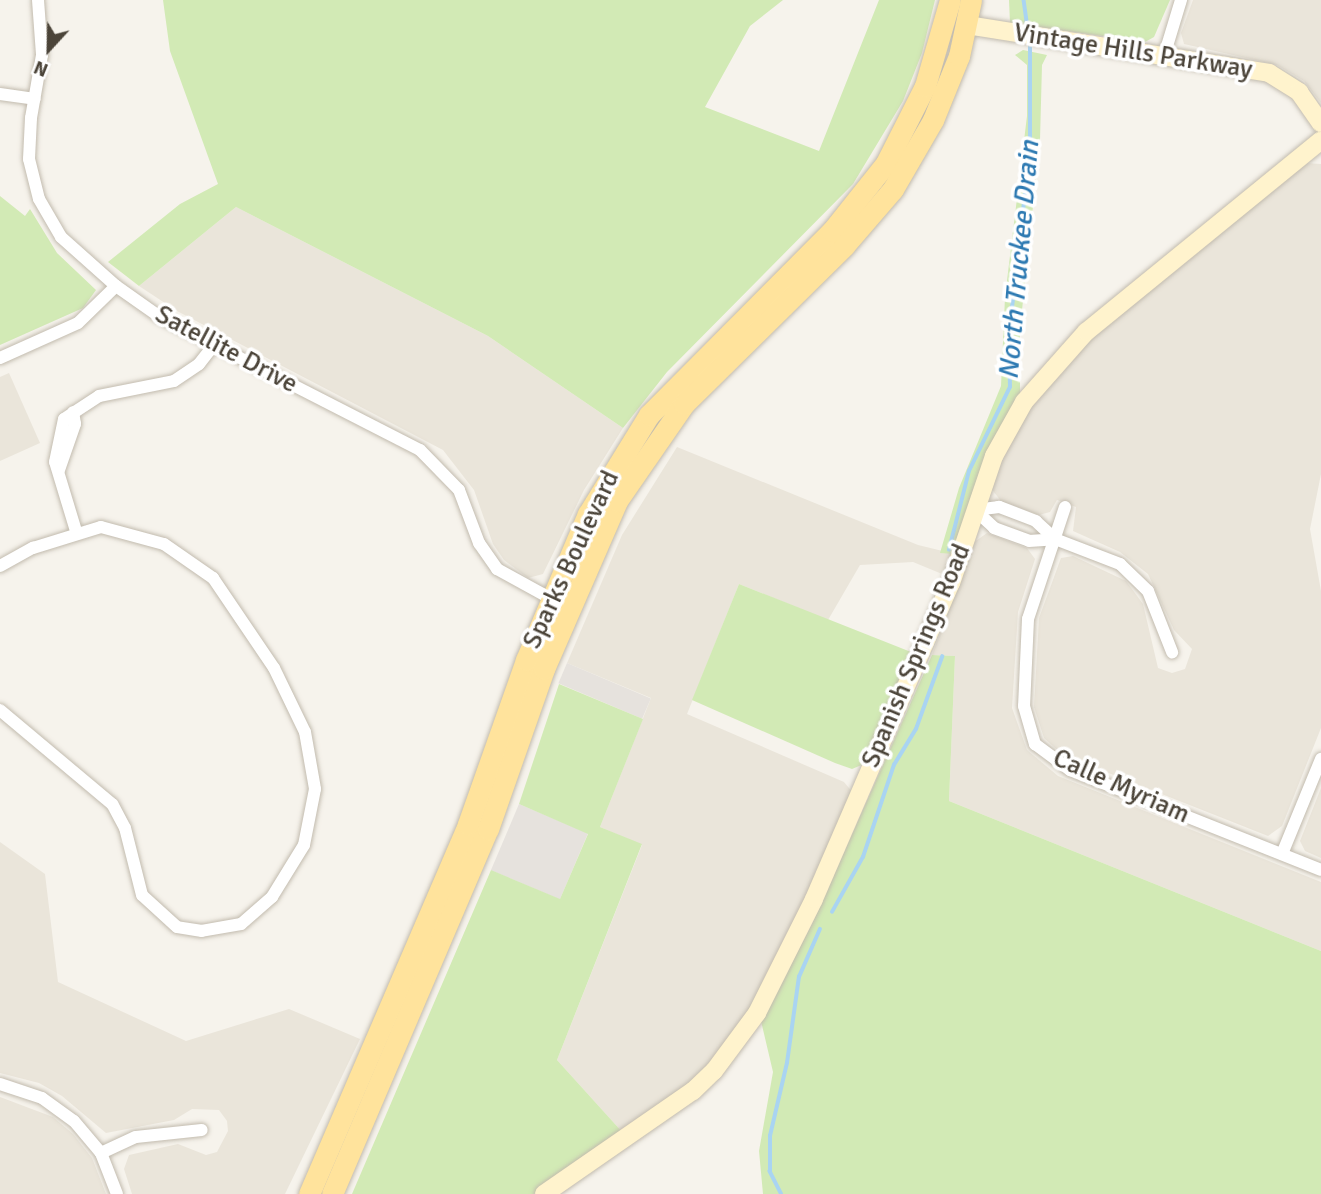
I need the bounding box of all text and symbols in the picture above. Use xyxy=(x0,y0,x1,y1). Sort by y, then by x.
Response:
north arrow xyxy=(14,14,84,84)
street label: Vintage Hills Parkway xyxy=(1012,18,1254,86)
text: N xyxy=(31,55,52,82)
water label: North Truckee Drain xyxy=(992,139,1046,381)
street label: Satellite Drive xyxy=(149,299,303,401)
street label: Sparks Boulevard xyxy=(517,466,627,654)
street label: Spanish Springs Road xyxy=(856,540,978,772)
street label: Calle Myriam xyxy=(1048,743,1194,831)

